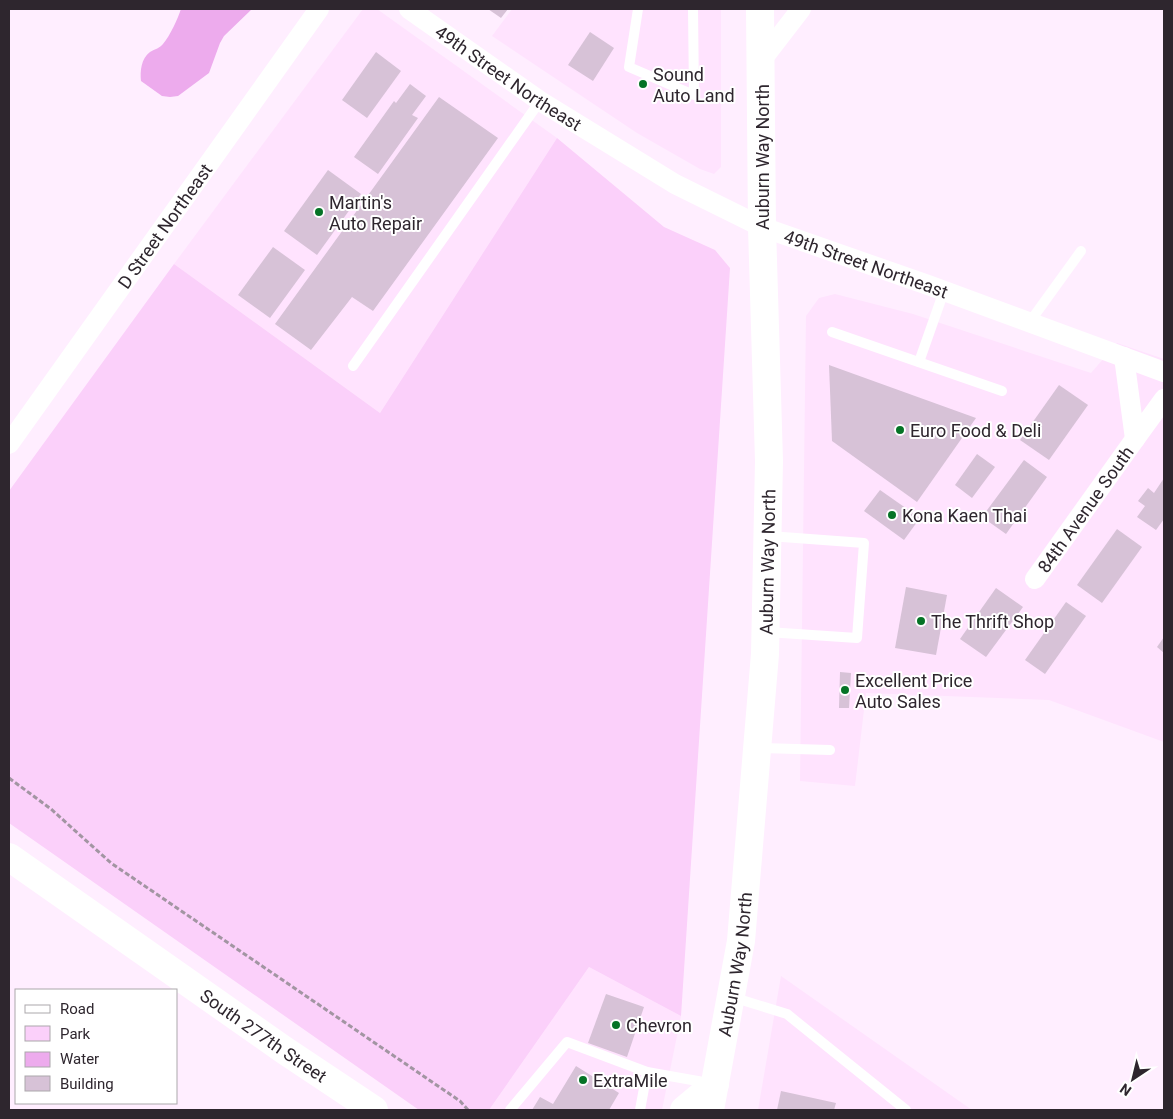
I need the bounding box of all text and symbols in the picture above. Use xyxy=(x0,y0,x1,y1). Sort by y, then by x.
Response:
street label: 49th Street Northeast xyxy=(431,20,586,135)
place label: Sound Auto Land xyxy=(653,64,735,106)
marker: Sound Auto Land xyxy=(637,78,649,90)
street label: Auburn Way North xyxy=(752,84,773,230)
street label: D Street Northeast xyxy=(113,159,216,292)
place label: Martin's Auto Repair xyxy=(329,192,422,234)
marker: Martin's Auto Repair xyxy=(313,206,325,218)
street label: 49th Street Northeast xyxy=(781,225,951,302)
place label: Euro Food & Deli xyxy=(910,420,1041,441)
marker: Euro Food & Deli xyxy=(894,424,906,436)
street label: 84th Avenue South xyxy=(1033,442,1137,576)
street label: Auburn Way North xyxy=(755,489,779,635)
place label: Kona Kaen Thai xyxy=(902,505,1027,526)
marker: Kona Kaen Thai xyxy=(886,509,898,521)
place label: The Thrift Shop xyxy=(931,611,1054,632)
marker: The Thrift Shop xyxy=(915,615,927,627)
place label: Excellent Price Auto Sales xyxy=(855,670,972,712)
marker: Excellent Price Auto Sales xyxy=(839,684,851,696)
street label: Auburn Way North xyxy=(713,891,756,1038)
street label: South 277th Street xyxy=(196,984,331,1086)
legend xyxy=(15,989,178,1104)
text: Road xyxy=(60,1000,94,1018)
place label: Chevron xyxy=(626,1015,692,1036)
marker: Chevron xyxy=(610,1019,622,1031)
text: Park xyxy=(60,1025,91,1043)
text: Water xyxy=(60,1050,99,1068)
north arrow xyxy=(1108,1054,1158,1104)
place label: ExtraMile xyxy=(593,1070,668,1091)
marker: ExtraMile xyxy=(577,1074,589,1086)
text: Building xyxy=(60,1075,114,1093)
text: N xyxy=(1117,1080,1134,1099)

